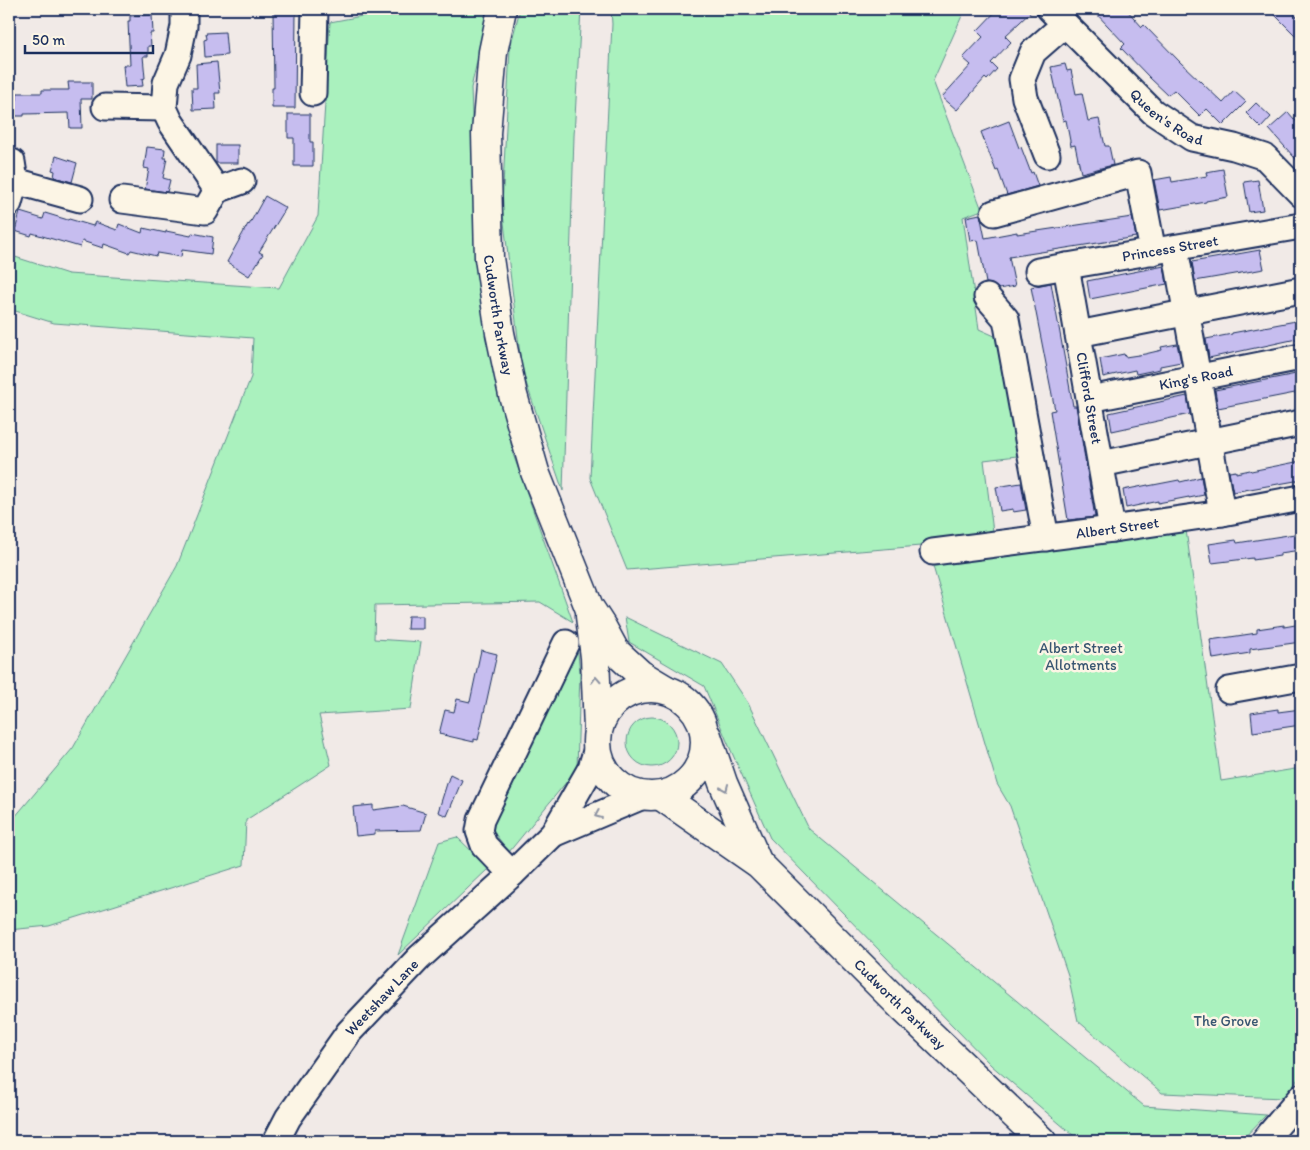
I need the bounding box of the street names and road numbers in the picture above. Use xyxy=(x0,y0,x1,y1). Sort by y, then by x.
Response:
street label: Queen's Road xyxy=(1126,85,1205,149)
street label: Princess Street xyxy=(1121,231,1220,265)
street label: Cudworth Parkway xyxy=(480,254,518,377)
street label: Clifford Street xyxy=(1072,351,1106,446)
street label: King's Road xyxy=(1157,362,1235,394)
street label: Albert Street xyxy=(1075,513,1161,543)
street label: Weetshaw Lane xyxy=(341,955,422,1040)
street label: Cudworth Parkway xyxy=(850,955,950,1053)

